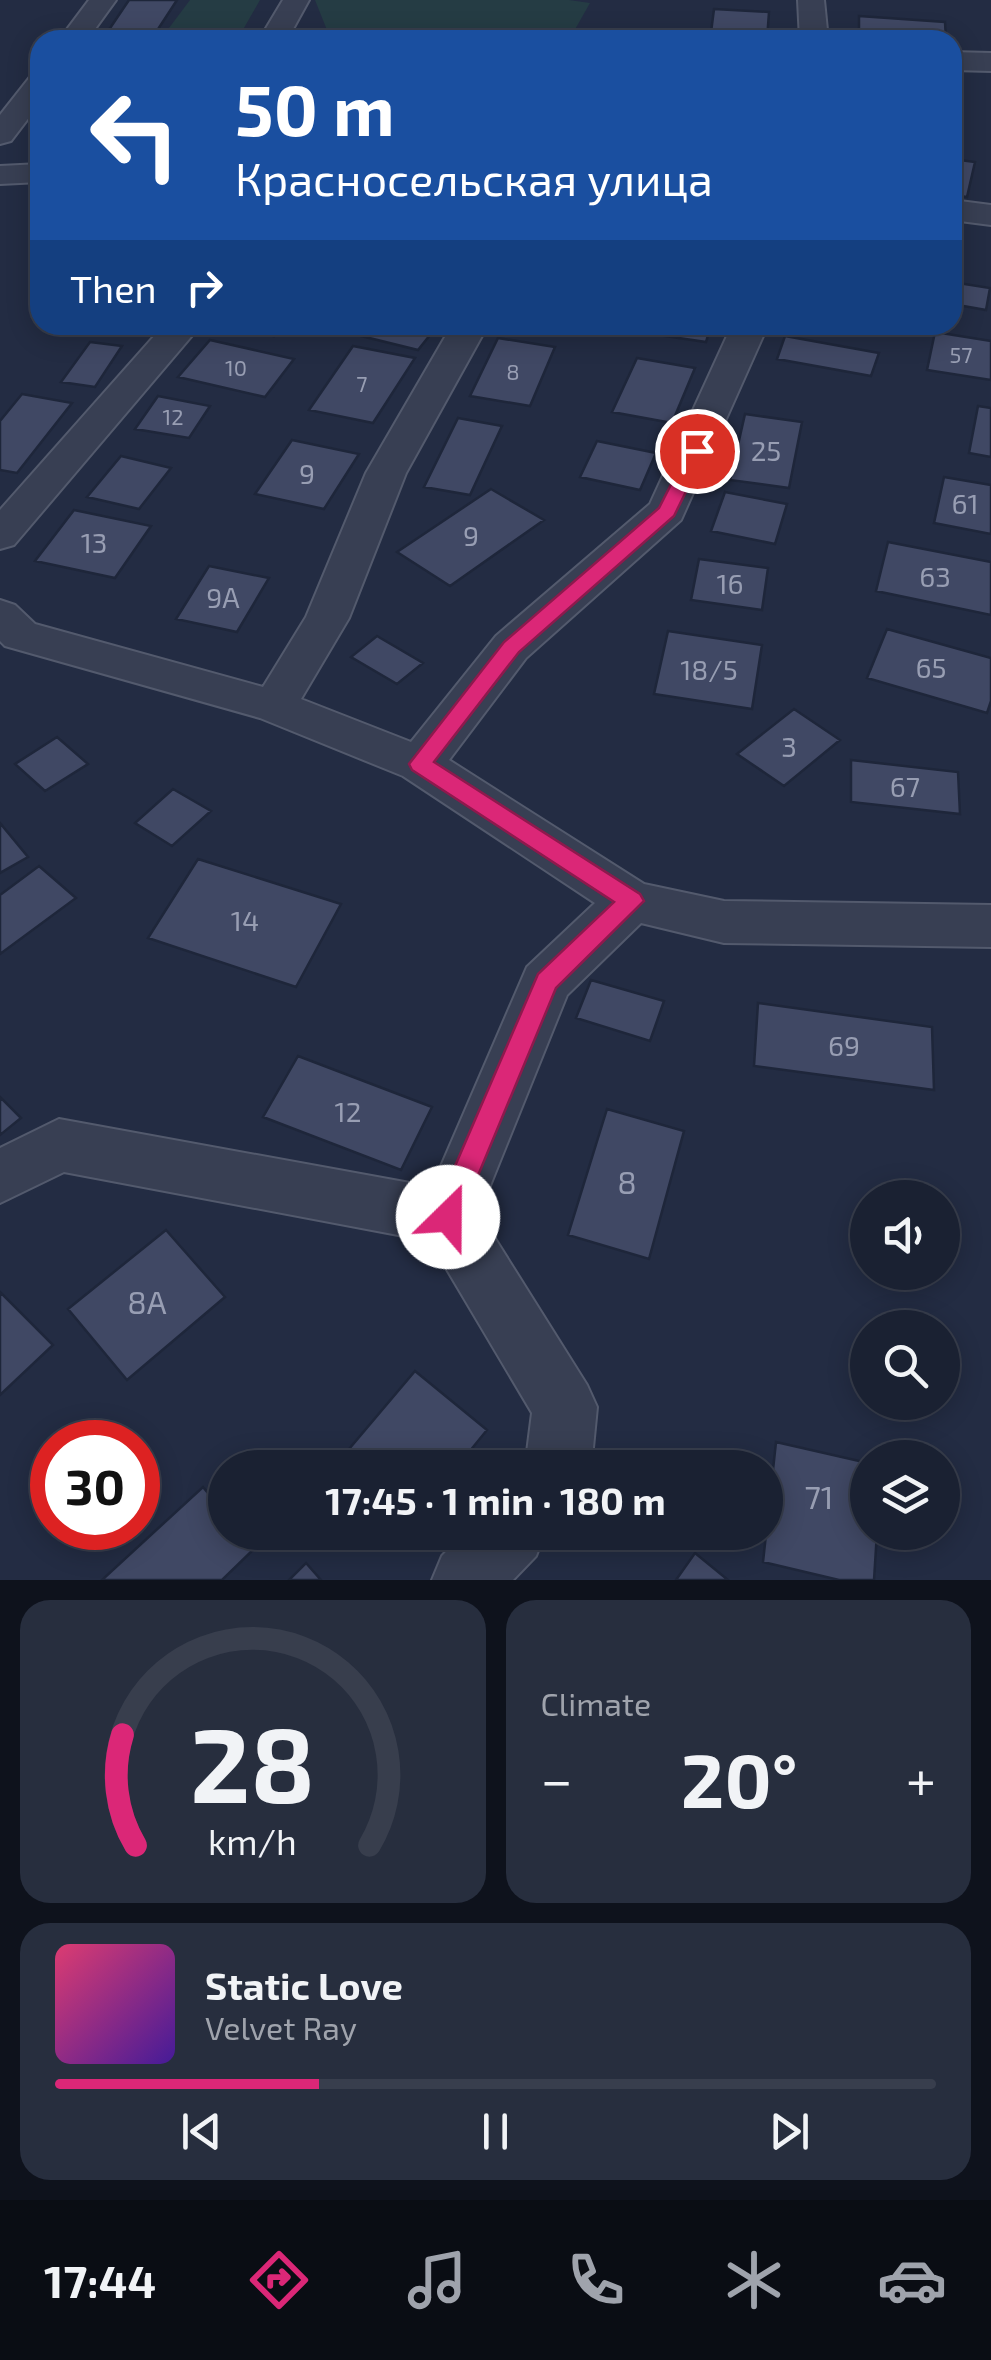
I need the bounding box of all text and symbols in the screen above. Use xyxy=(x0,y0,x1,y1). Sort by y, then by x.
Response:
text: 50 m xyxy=(235,66,395,150)
icon: left xyxy=(70,70,200,200)
text: Красносельская улица xyxy=(235,151,713,205)
icon: right xyxy=(177,260,232,315)
text: Then xyxy=(70,265,157,311)
house number: 57 xyxy=(949,341,973,367)
house number: 10 xyxy=(225,354,247,380)
house number: 8 xyxy=(506,358,520,384)
house number: 7 xyxy=(356,370,368,396)
house number: 12 xyxy=(162,403,184,429)
pin xyxy=(655,409,740,494)
icon: arrive xyxy=(670,424,725,479)
house number: 25 xyxy=(751,433,781,467)
house number: 9 xyxy=(299,456,315,490)
house number: 61 xyxy=(951,486,979,520)
house number: 9 xyxy=(463,518,479,552)
house number: 13 xyxy=(81,525,107,559)
house number: 63 xyxy=(919,559,951,593)
house number: 16 xyxy=(716,566,744,600)
house number: 9А xyxy=(206,580,240,614)
house number: 65 xyxy=(915,650,947,684)
house number: 18/5 xyxy=(680,652,738,686)
house number: 3 xyxy=(781,729,797,763)
house number: 67 xyxy=(890,769,920,803)
house number: 14 xyxy=(231,903,259,937)
house number: 69 xyxy=(828,1028,860,1062)
house number: 12 xyxy=(335,1094,361,1128)
house number: 8 xyxy=(617,1162,637,1200)
position arrow xyxy=(396,1165,500,1269)
map controls xyxy=(850,1180,960,1550)
button: sound xyxy=(850,1180,960,1290)
house number: 8А xyxy=(127,1282,167,1320)
button: search xyxy=(850,1310,960,1420)
speed limit sign: 30 xyxy=(30,1420,160,1550)
button: layers xyxy=(850,1440,960,1550)
text: 17:45 · 1 min · 180 m xyxy=(325,1477,666,1523)
house number: 71 xyxy=(804,1477,834,1515)
text: Climate xyxy=(541,1684,651,1722)
text: 28 xyxy=(190,1699,315,1824)
text: 20° xyxy=(681,1733,798,1823)
text: − xyxy=(541,1745,573,1811)
text: + xyxy=(906,1745,936,1811)
text: km/h xyxy=(208,1819,297,1862)
text: Static Love xyxy=(205,1962,403,2008)
text: Velvet Ray xyxy=(205,2008,357,2046)
icon: previous xyxy=(174,2104,229,2159)
icon: pause xyxy=(468,2104,523,2159)
icon: next xyxy=(762,2104,817,2159)
icon: directions xyxy=(244,2245,314,2315)
icon: music xyxy=(402,2245,472,2315)
icon: phone xyxy=(561,2245,631,2315)
icon: climate xyxy=(719,2245,789,2315)
icon: car xyxy=(877,2245,947,2315)
text: 17:44 xyxy=(44,2253,156,2307)

